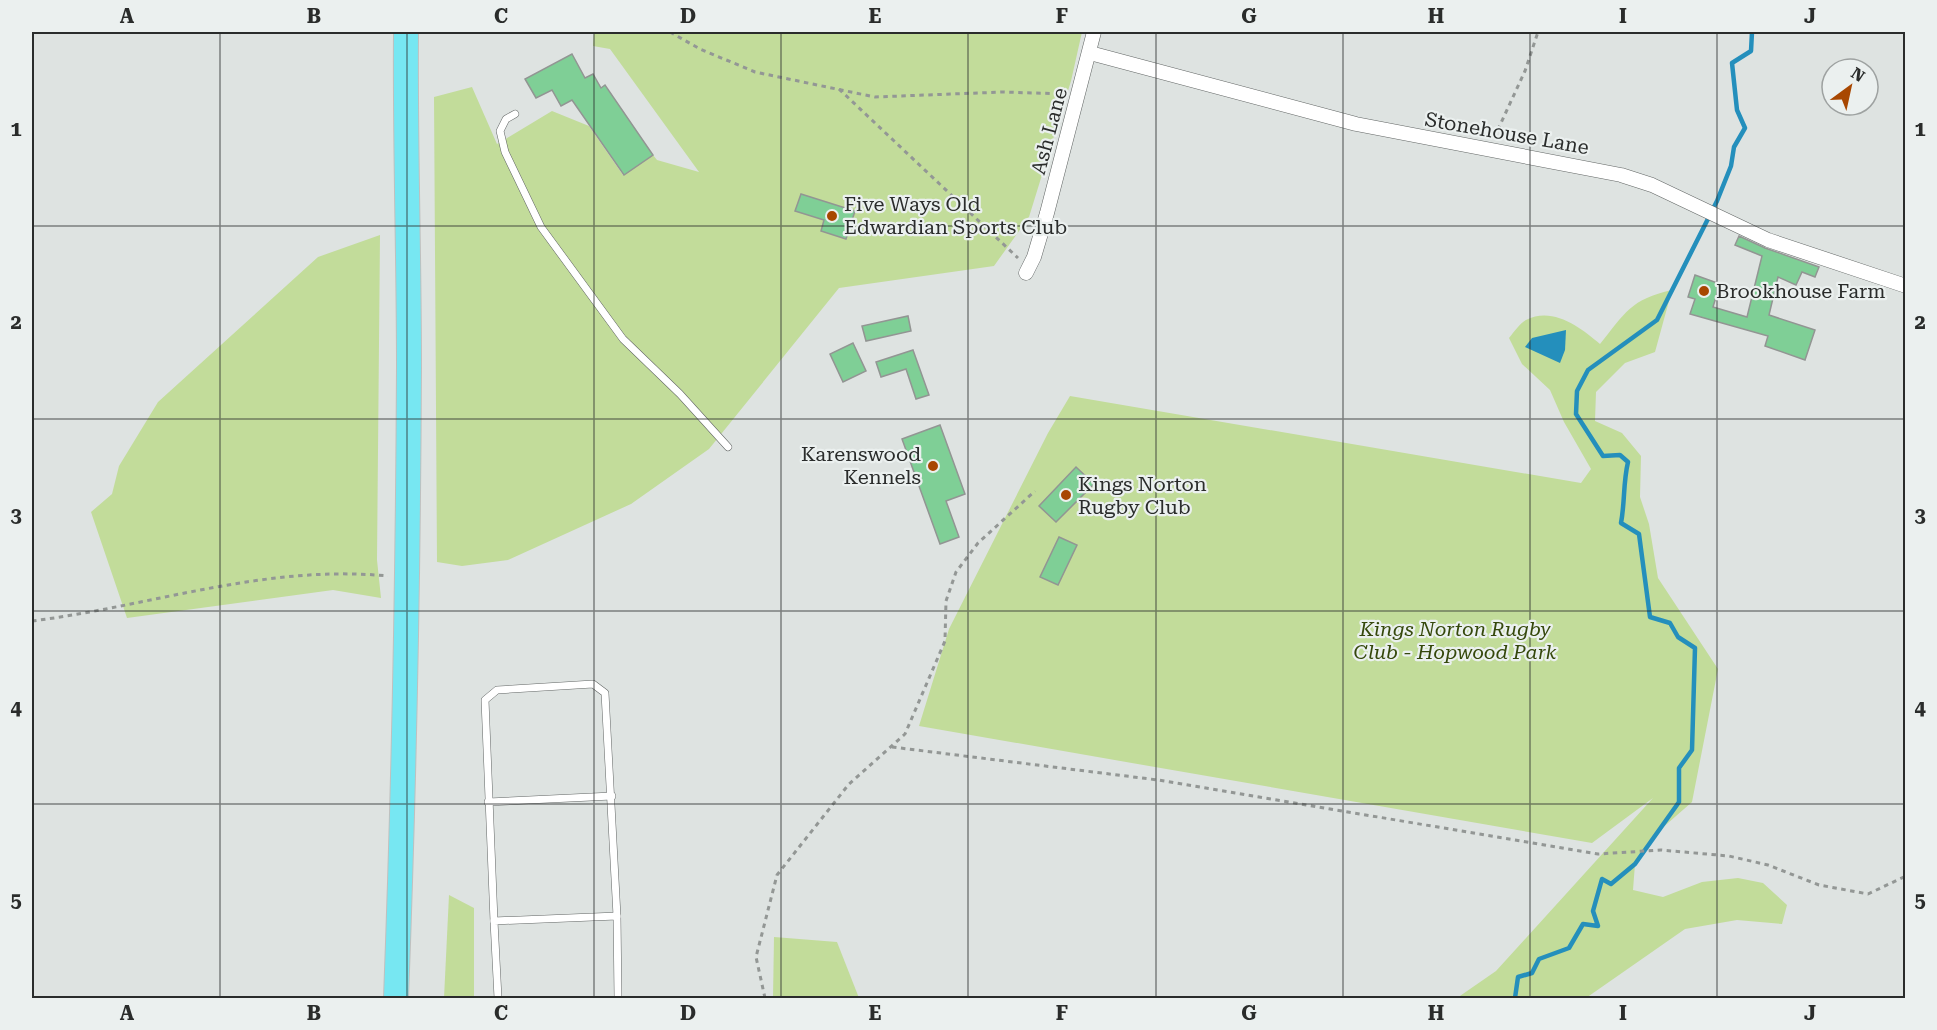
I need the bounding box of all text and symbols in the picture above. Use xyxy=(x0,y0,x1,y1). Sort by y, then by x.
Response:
text: A xyxy=(120,4,135,28)
text: B xyxy=(307,4,321,28)
text: C xyxy=(494,4,508,28)
text: D xyxy=(680,4,696,28)
text: E xyxy=(869,4,882,28)
text: F xyxy=(1056,4,1068,28)
text: G xyxy=(1241,4,1257,28)
text: H xyxy=(1428,4,1444,28)
text: I xyxy=(1619,4,1627,28)
text: J xyxy=(1804,4,1816,28)
north arrow xyxy=(1820,57,1880,117)
text: N xyxy=(1848,64,1868,86)
street label: Ash Lane xyxy=(1026,85,1072,177)
street label: Stonehouse Lane xyxy=(1423,107,1591,159)
text: 1 xyxy=(10,117,22,141)
text: 1 xyxy=(1914,117,1926,141)
place label: Five Ways Old Edwardian Sports Club xyxy=(844,192,1067,239)
marker: Five Ways Old Edwardian Sports Club xyxy=(825,209,839,223)
place label: Brookhouse Farm xyxy=(1716,279,1886,303)
marker: Brookhouse Farm xyxy=(1697,284,1711,298)
text: 2 xyxy=(10,310,22,334)
text: 2 xyxy=(1914,310,1926,334)
place label: Karenswood Kennels xyxy=(801,442,921,489)
marker: Karenswood Kennels xyxy=(926,459,940,473)
place label: Kings Norton Rugby Club xyxy=(1078,472,1207,519)
marker: Kings Norton Rugby Club xyxy=(1059,488,1073,502)
text: 3 xyxy=(10,503,22,527)
text: 3 xyxy=(1914,503,1926,527)
park label: Kings Norton Rugby Club - Hopwood Park xyxy=(1354,617,1557,664)
text: 4 xyxy=(10,696,22,720)
text: 4 xyxy=(1914,696,1926,720)
text: 5 xyxy=(10,888,22,912)
text: 5 xyxy=(1914,888,1926,912)
text: A xyxy=(120,1001,135,1025)
text: B xyxy=(307,1001,321,1025)
text: C xyxy=(494,1001,508,1025)
text: D xyxy=(680,1001,696,1025)
text: E xyxy=(869,1001,882,1025)
text: F xyxy=(1056,1001,1068,1025)
text: G xyxy=(1241,1001,1257,1025)
text: H xyxy=(1428,1001,1444,1025)
text: I xyxy=(1619,1001,1627,1025)
text: J xyxy=(1804,1001,1816,1025)

